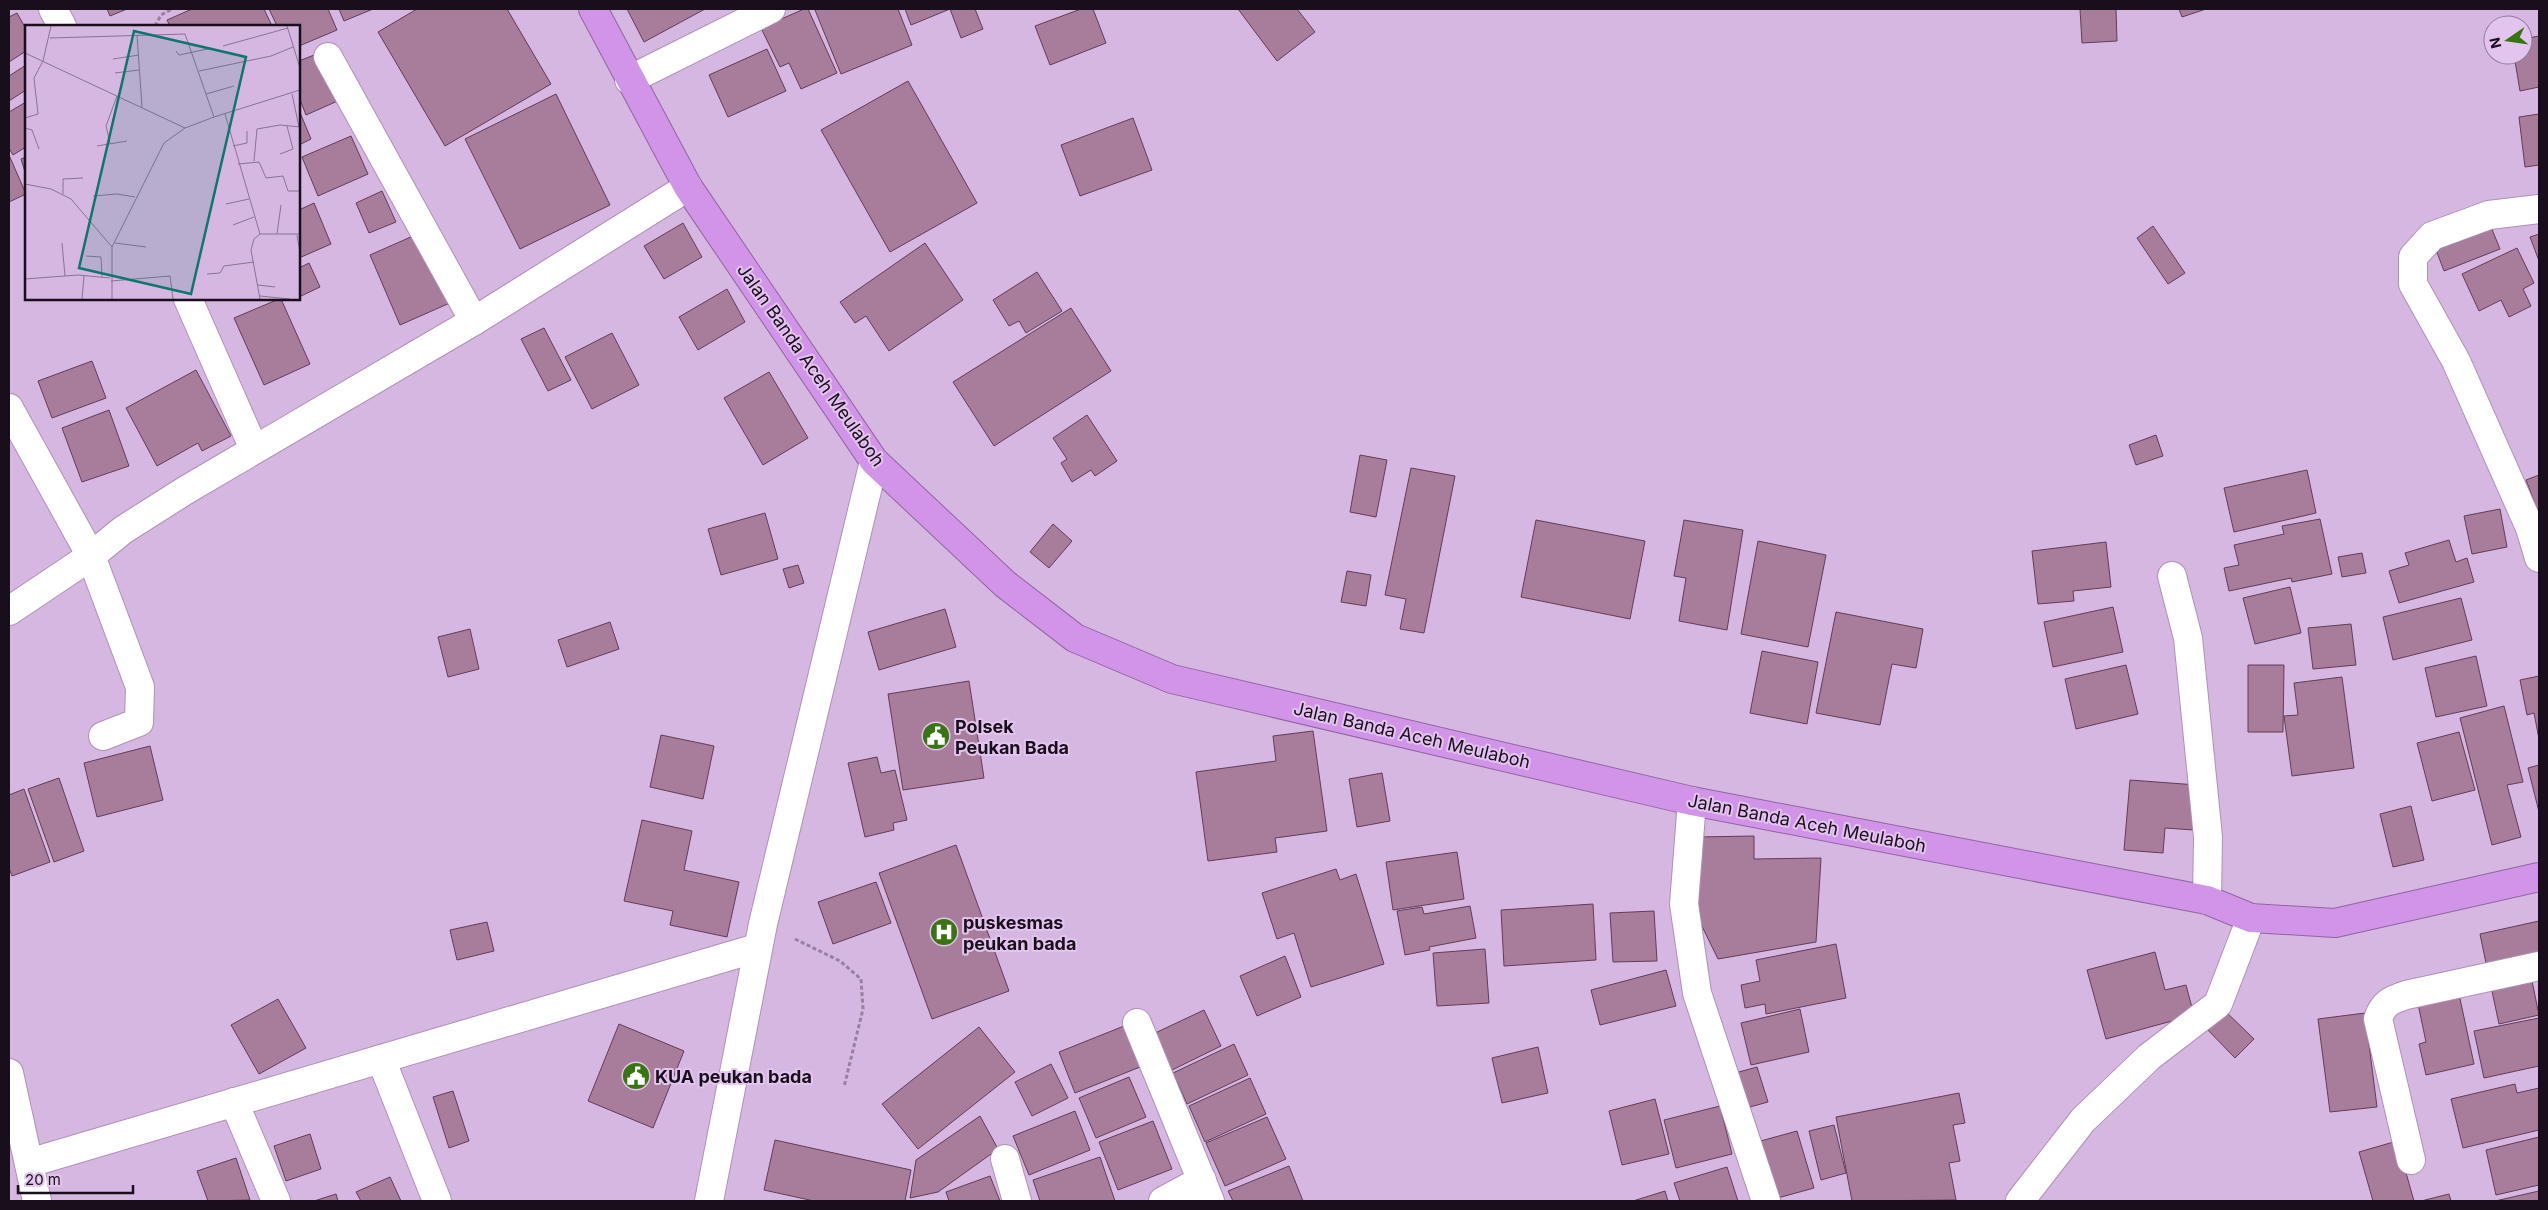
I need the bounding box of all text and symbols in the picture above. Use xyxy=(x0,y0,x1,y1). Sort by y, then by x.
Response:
north arrow xyxy=(2483,15,2533,65)
inset map xyxy=(25,25,300,300)
text: N xyxy=(2485,36,2504,50)
street label: Jalan Banda Aceh Meulaboh xyxy=(733,260,889,470)
street label: Jalan Banda Aceh Meulaboh xyxy=(1292,697,1532,773)
place label: Polsek Peukan Bada xyxy=(955,716,1069,758)
public building icon: Polsek Peukan Bada xyxy=(921,721,951,751)
street label: Jalan Banda Aceh Meulaboh xyxy=(1686,790,1928,856)
place label: puskesmas peukan bada xyxy=(963,912,1076,954)
hospital icon: puskesmas peukan bada xyxy=(929,917,959,947)
public building icon: KUA peukan bada xyxy=(621,1061,651,1091)
place label: KUA peukan bada xyxy=(655,1066,812,1087)
scale bar xyxy=(18,1162,132,1194)
text: 20 m xyxy=(25,1170,61,1189)

